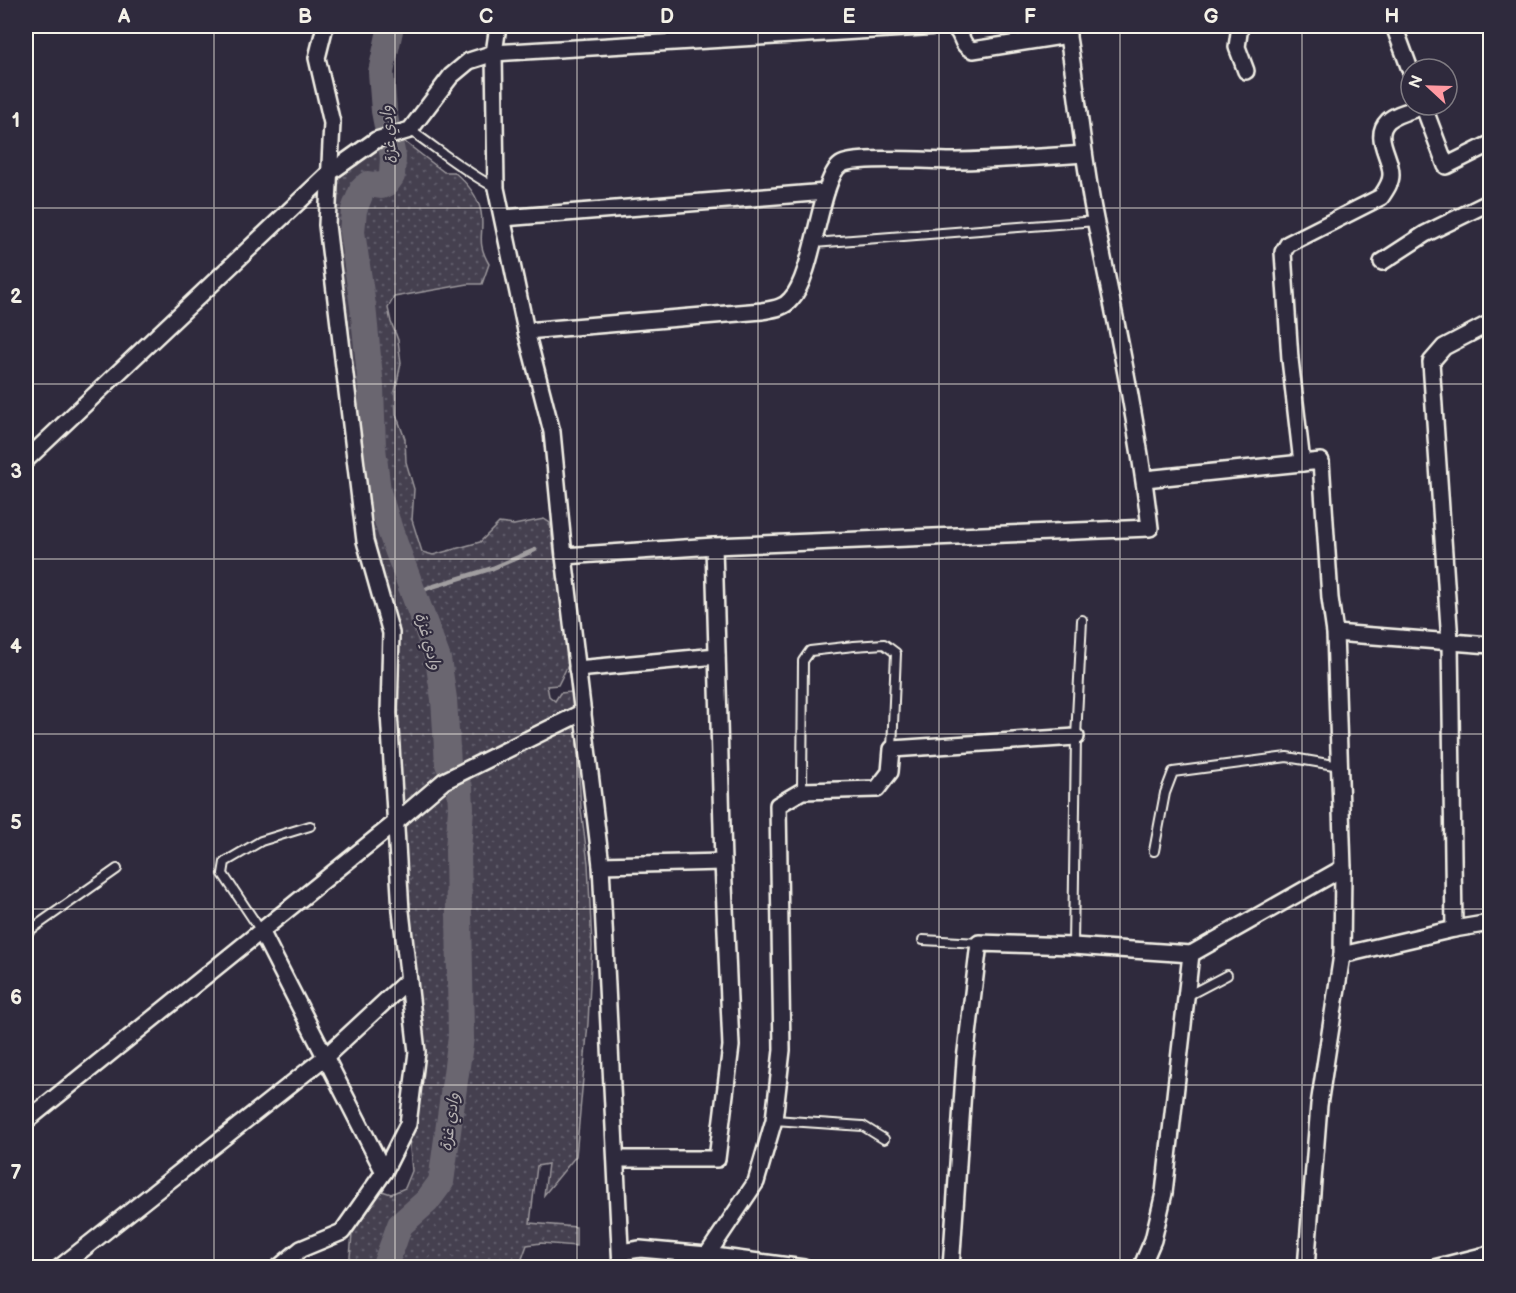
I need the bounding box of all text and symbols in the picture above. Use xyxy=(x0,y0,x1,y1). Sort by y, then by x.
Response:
text: A xyxy=(117,5,131,29)
text: B xyxy=(298,5,312,29)
text: C xyxy=(479,5,493,29)
text: D xyxy=(660,5,674,29)
text: E xyxy=(843,5,856,29)
text: F xyxy=(1024,5,1036,29)
text: G xyxy=(1204,5,1219,29)
text: H xyxy=(1385,5,1399,29)
north arrow xyxy=(1399,57,1459,117)
text: N xyxy=(1405,73,1428,91)
water label: وادي غزة xyxy=(377,104,403,165)
text: 1 xyxy=(12,109,20,133)
text: 2 xyxy=(10,285,22,309)
text: 3 xyxy=(10,460,22,484)
water label: وادي غزة xyxy=(409,610,445,673)
text: 4 xyxy=(10,635,22,659)
text: 5 xyxy=(10,811,22,835)
text: 6 xyxy=(10,986,22,1010)
water label: وادي غزة xyxy=(437,1091,465,1153)
text: 7 xyxy=(10,1161,22,1185)

